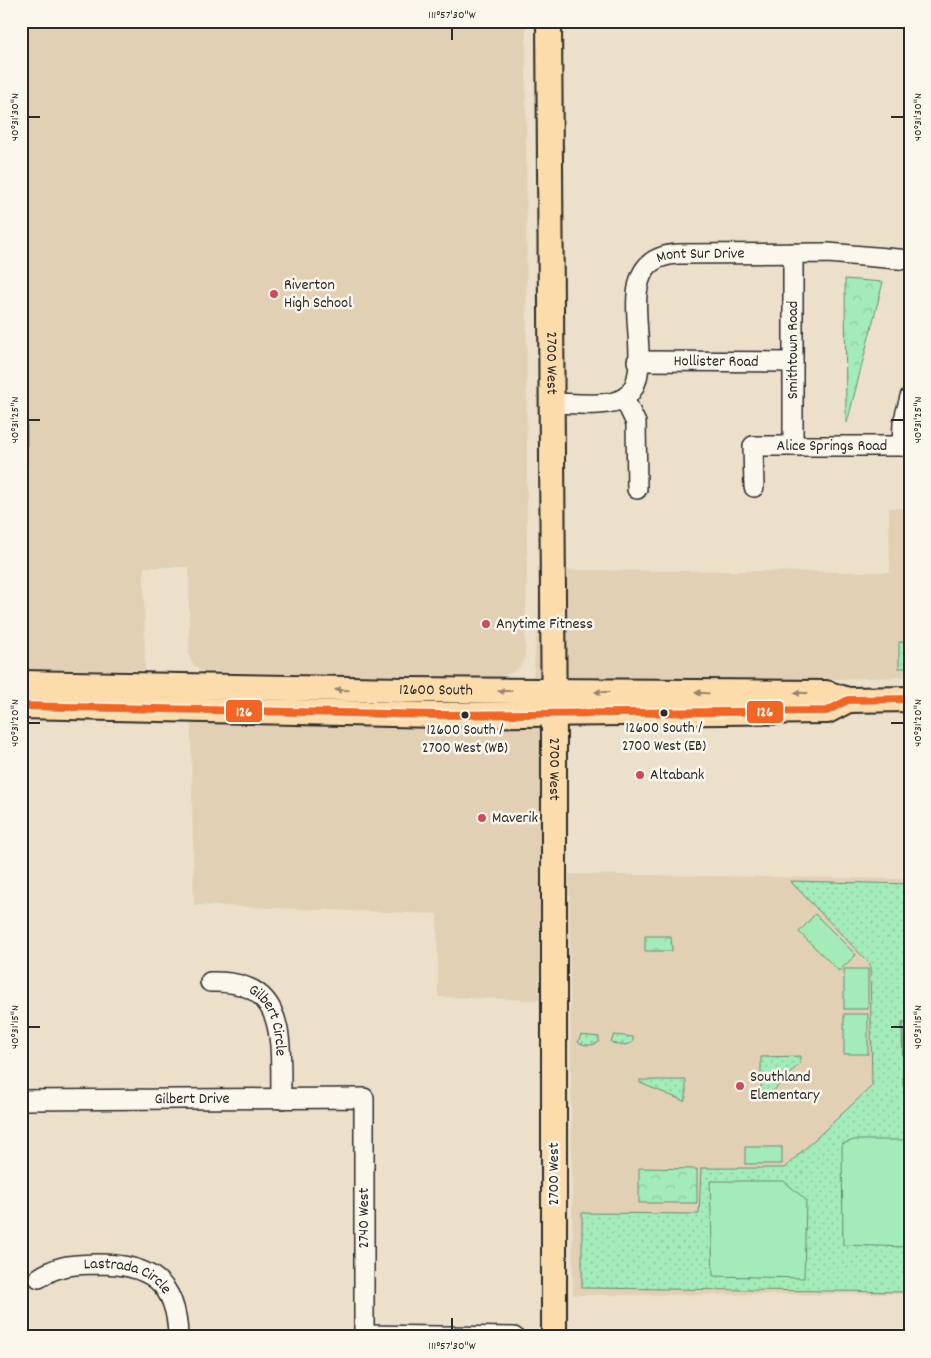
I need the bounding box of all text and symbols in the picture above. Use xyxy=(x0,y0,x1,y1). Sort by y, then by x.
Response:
text: 111°57'30"W xyxy=(428,7,476,24)
text: 40°31'30"N xyxy=(7,93,24,141)
text: 40°31'30"N xyxy=(910,93,927,141)
street label: Mont Sur Drive xyxy=(653,242,745,269)
place label: Riverton High School xyxy=(284,274,352,315)
marker: Riverton High School xyxy=(268,288,280,300)
street label: Smithtown Road xyxy=(782,301,805,399)
street label: 2700 West xyxy=(540,331,563,395)
street label: Hollister Road xyxy=(673,350,759,373)
text: 40°31'25"N xyxy=(7,397,24,443)
text: 40°31'25"N xyxy=(910,397,927,443)
street label: Alice Springs Road xyxy=(777,435,887,458)
place label: Anytime Fitness xyxy=(496,613,593,636)
marker: Anytime Fitness xyxy=(480,618,492,630)
street label: 12600 South xyxy=(399,678,473,702)
one-way arrow xyxy=(334,686,350,694)
one-way arrow xyxy=(497,687,513,695)
one-way arrow xyxy=(594,688,610,696)
one-way arrow xyxy=(694,689,710,697)
one-way arrow xyxy=(793,689,809,697)
text: 40°31'20"N xyxy=(7,699,24,747)
line badge: 126 xyxy=(225,699,263,723)
text: 40°31'20"N xyxy=(910,699,927,747)
line badge: 126 xyxy=(746,700,784,724)
text: 126 xyxy=(236,703,252,723)
text: 126 xyxy=(757,703,773,723)
marker: 12600 South / 2700 West (EB) xyxy=(659,708,669,718)
marker: 12600 South / 2700 West (WB) xyxy=(460,710,470,720)
place label: 12600 South / 2700 West (EB) xyxy=(622,718,706,758)
place label: 12600 South / 2700 West (WB) xyxy=(422,720,508,760)
street label: 2700 West xyxy=(543,737,566,801)
place label: Altabank xyxy=(650,764,704,787)
marker: Altabank xyxy=(634,769,646,781)
place label: Maverik xyxy=(492,807,538,830)
marker: Maverik xyxy=(476,812,488,824)
street label: Gilbert Circle xyxy=(244,978,292,1057)
text: 40°31'15"N xyxy=(7,1005,24,1049)
text: 40°31'15"N xyxy=(910,1005,927,1049)
place label: Southland Elementary xyxy=(750,1066,820,1107)
marker: Southland Elementary xyxy=(734,1080,746,1092)
street label: Gilbert Drive xyxy=(154,1087,230,1111)
street label: 2700 West xyxy=(543,1142,566,1206)
street label: 2740 West xyxy=(353,1187,376,1249)
street label: Lastrada Circle xyxy=(83,1252,177,1299)
text: 111°57'30"W xyxy=(428,1338,476,1355)

